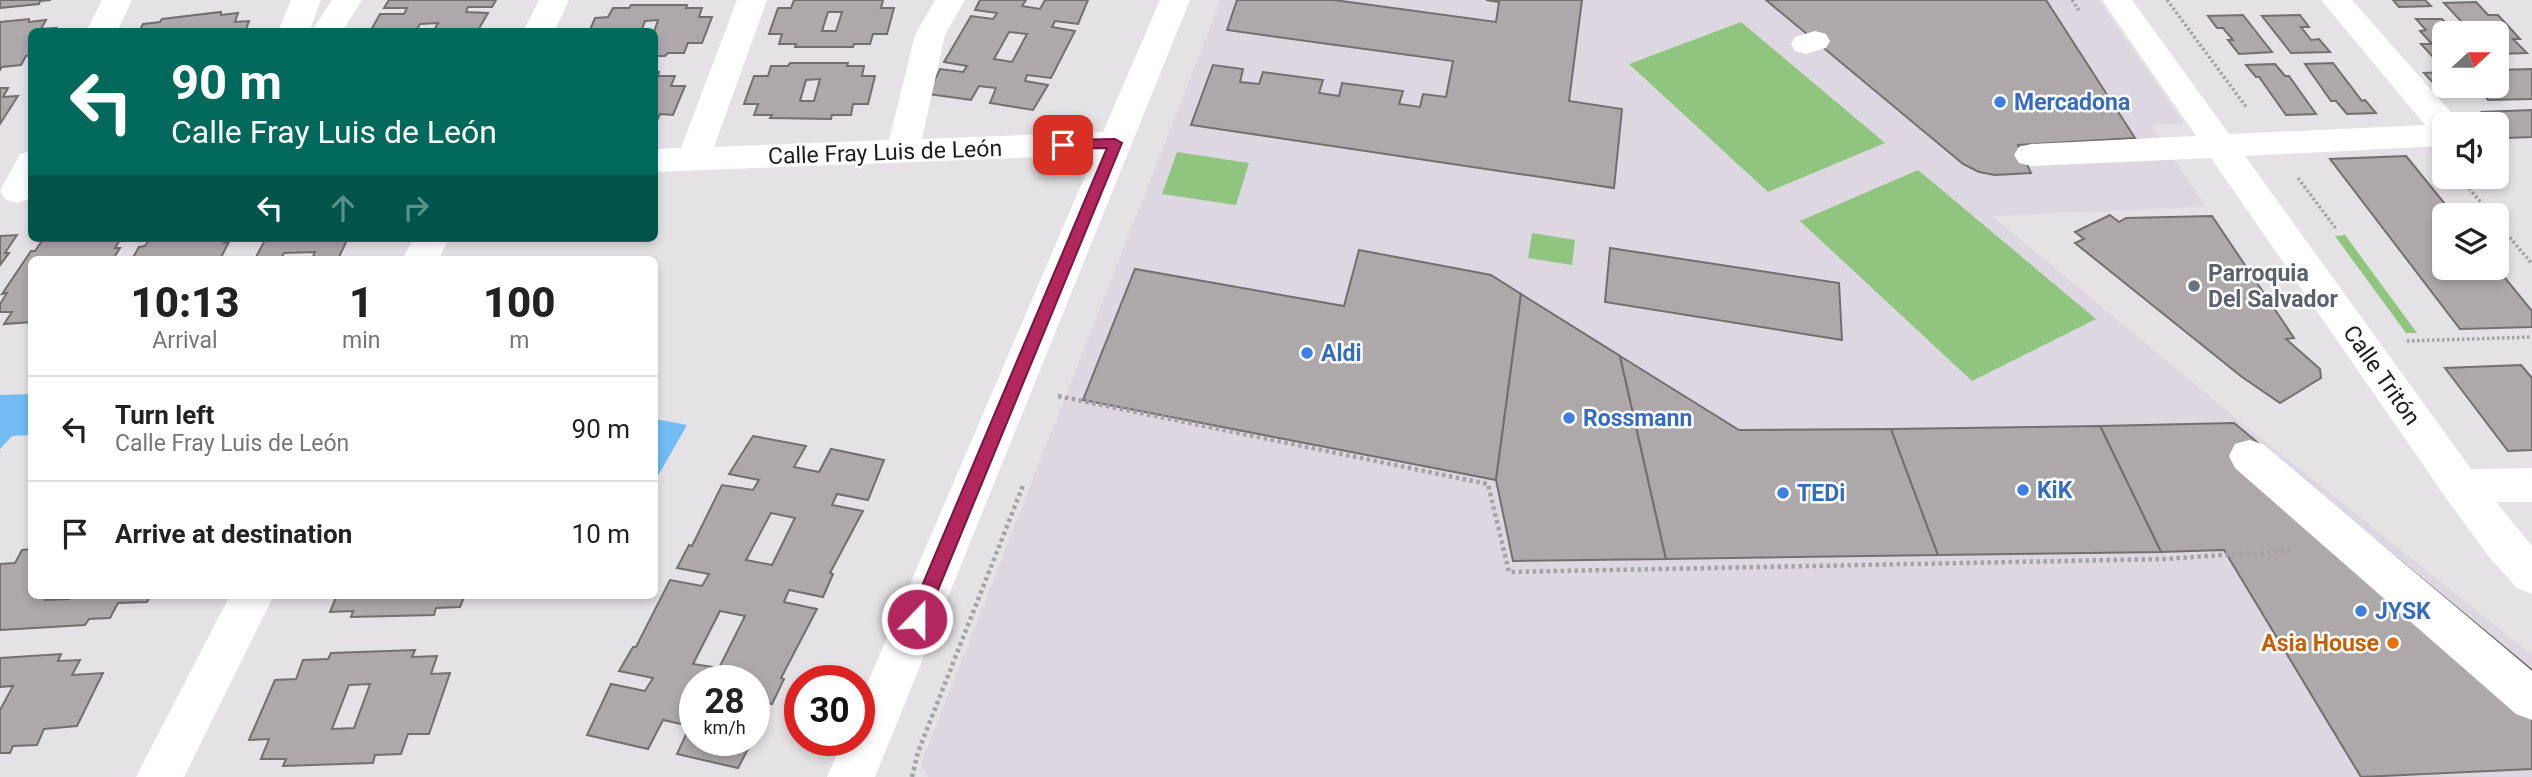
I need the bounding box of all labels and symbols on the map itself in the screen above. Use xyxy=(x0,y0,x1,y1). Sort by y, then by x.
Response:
north arrow xyxy=(2432,21,2510,98)
place label: Mercadona xyxy=(2014,89,2130,116)
marker: Mercadona xyxy=(1992,94,2008,110)
pin xyxy=(1033,115,1093,175)
street label: Calle Fray Luis de León xyxy=(767,135,1003,170)
place label: Parroquia Del Salvador xyxy=(2208,260,2338,313)
marker: Parroquia Del Salvador xyxy=(2186,278,2202,294)
street label: Calle Tritón xyxy=(2337,320,2426,430)
place label: Aldi xyxy=(1321,340,1362,367)
marker: Aldi xyxy=(1299,345,1315,361)
place label: Rossmann xyxy=(1583,405,1692,432)
marker: Rossmann xyxy=(1561,410,1577,426)
place label: KiK xyxy=(2037,477,2073,504)
place label: TEDi xyxy=(1797,480,1845,507)
marker: KiK xyxy=(2015,482,2031,498)
marker: TEDi xyxy=(1775,485,1791,501)
position arrow xyxy=(880,582,954,656)
place label: JYSK xyxy=(2375,598,2431,625)
marker: JYSK xyxy=(2353,603,2369,619)
place label: Asia House xyxy=(2261,630,2379,657)
marker: Asia House xyxy=(2385,635,2401,651)
speed limit sign: 30 xyxy=(784,665,875,756)

